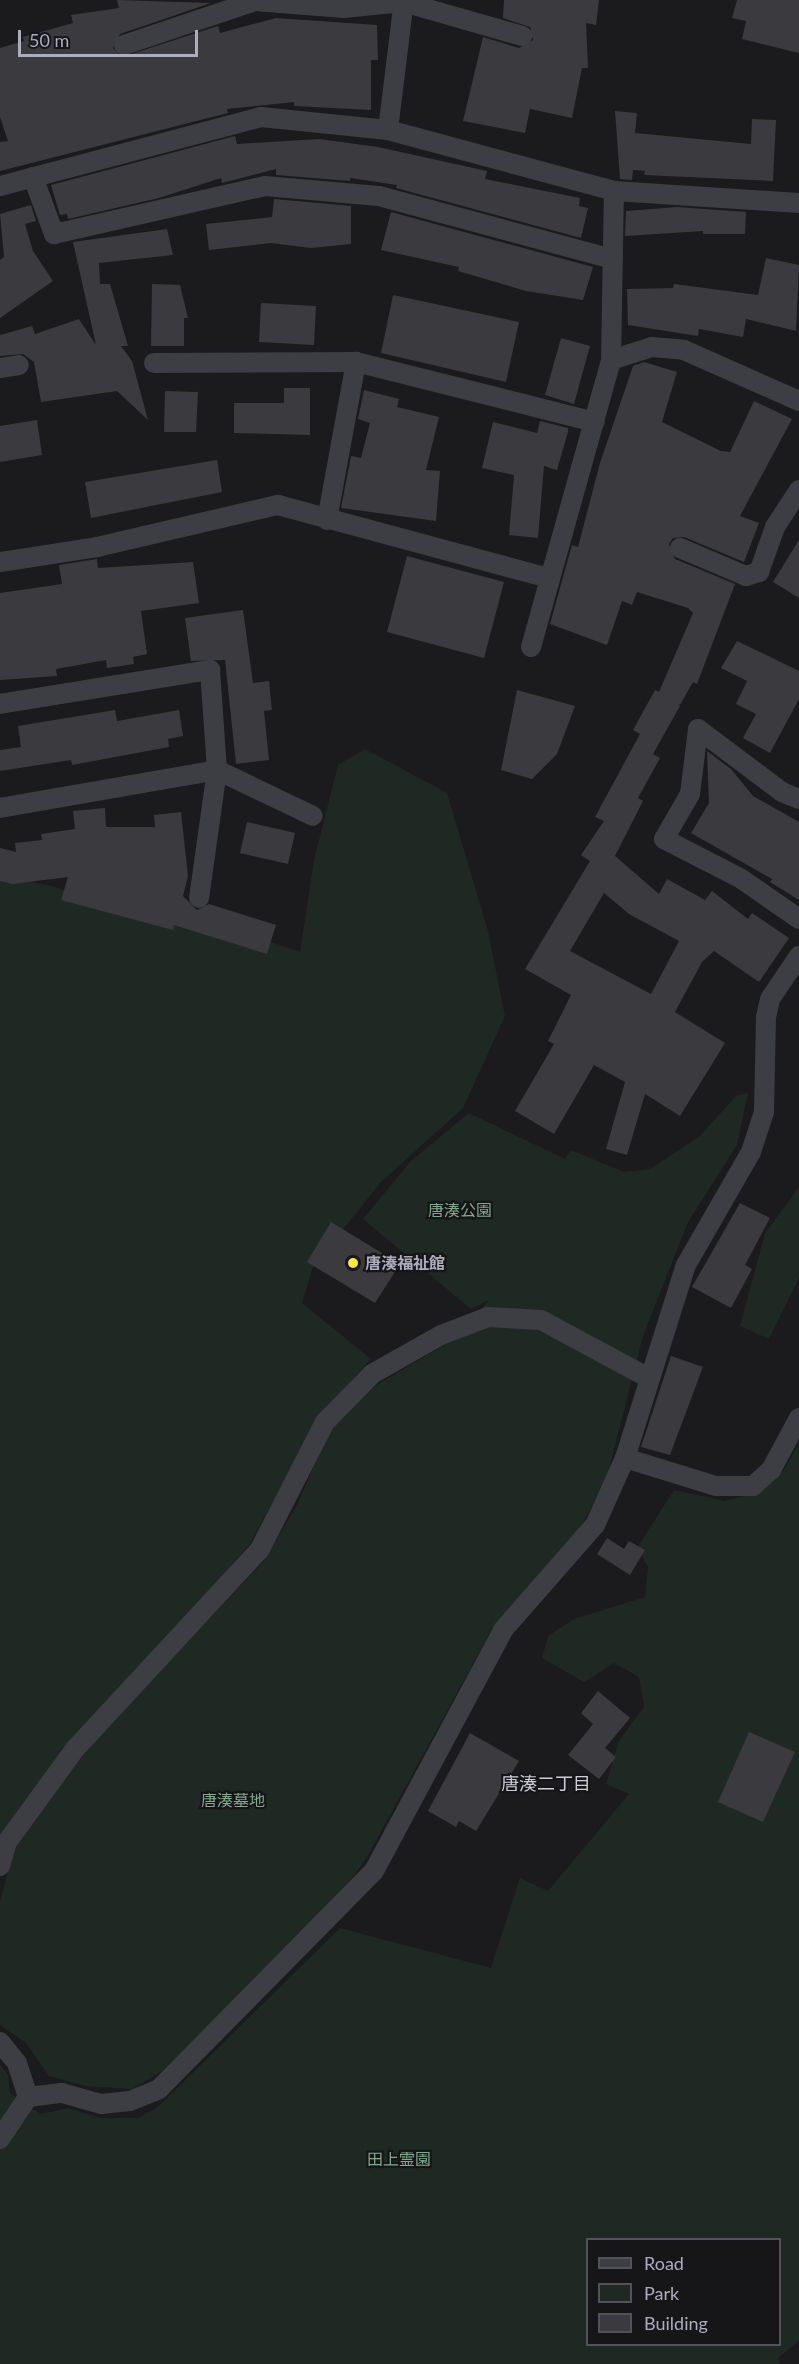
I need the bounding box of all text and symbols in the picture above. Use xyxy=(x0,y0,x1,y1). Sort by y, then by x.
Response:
scale bar xyxy=(21,18,201,56)
text: 50 m xyxy=(29,29,69,51)
park label: 唐湊公園 xyxy=(428,1200,492,1220)
place label: 唐湊福祉館 xyxy=(365,1253,445,1273)
marker: 唐湊福祉館 xyxy=(346,1256,360,1270)
district label: 唐湊二丁目 xyxy=(501,1772,591,1794)
park label: 唐湊墓地 xyxy=(201,1790,265,1810)
park label: 田上霊園 xyxy=(367,2149,431,2169)
legend xyxy=(586,2238,781,2346)
text: Road xyxy=(644,2252,684,2274)
text: Park xyxy=(644,2282,679,2304)
text: Building xyxy=(644,2312,708,2334)

